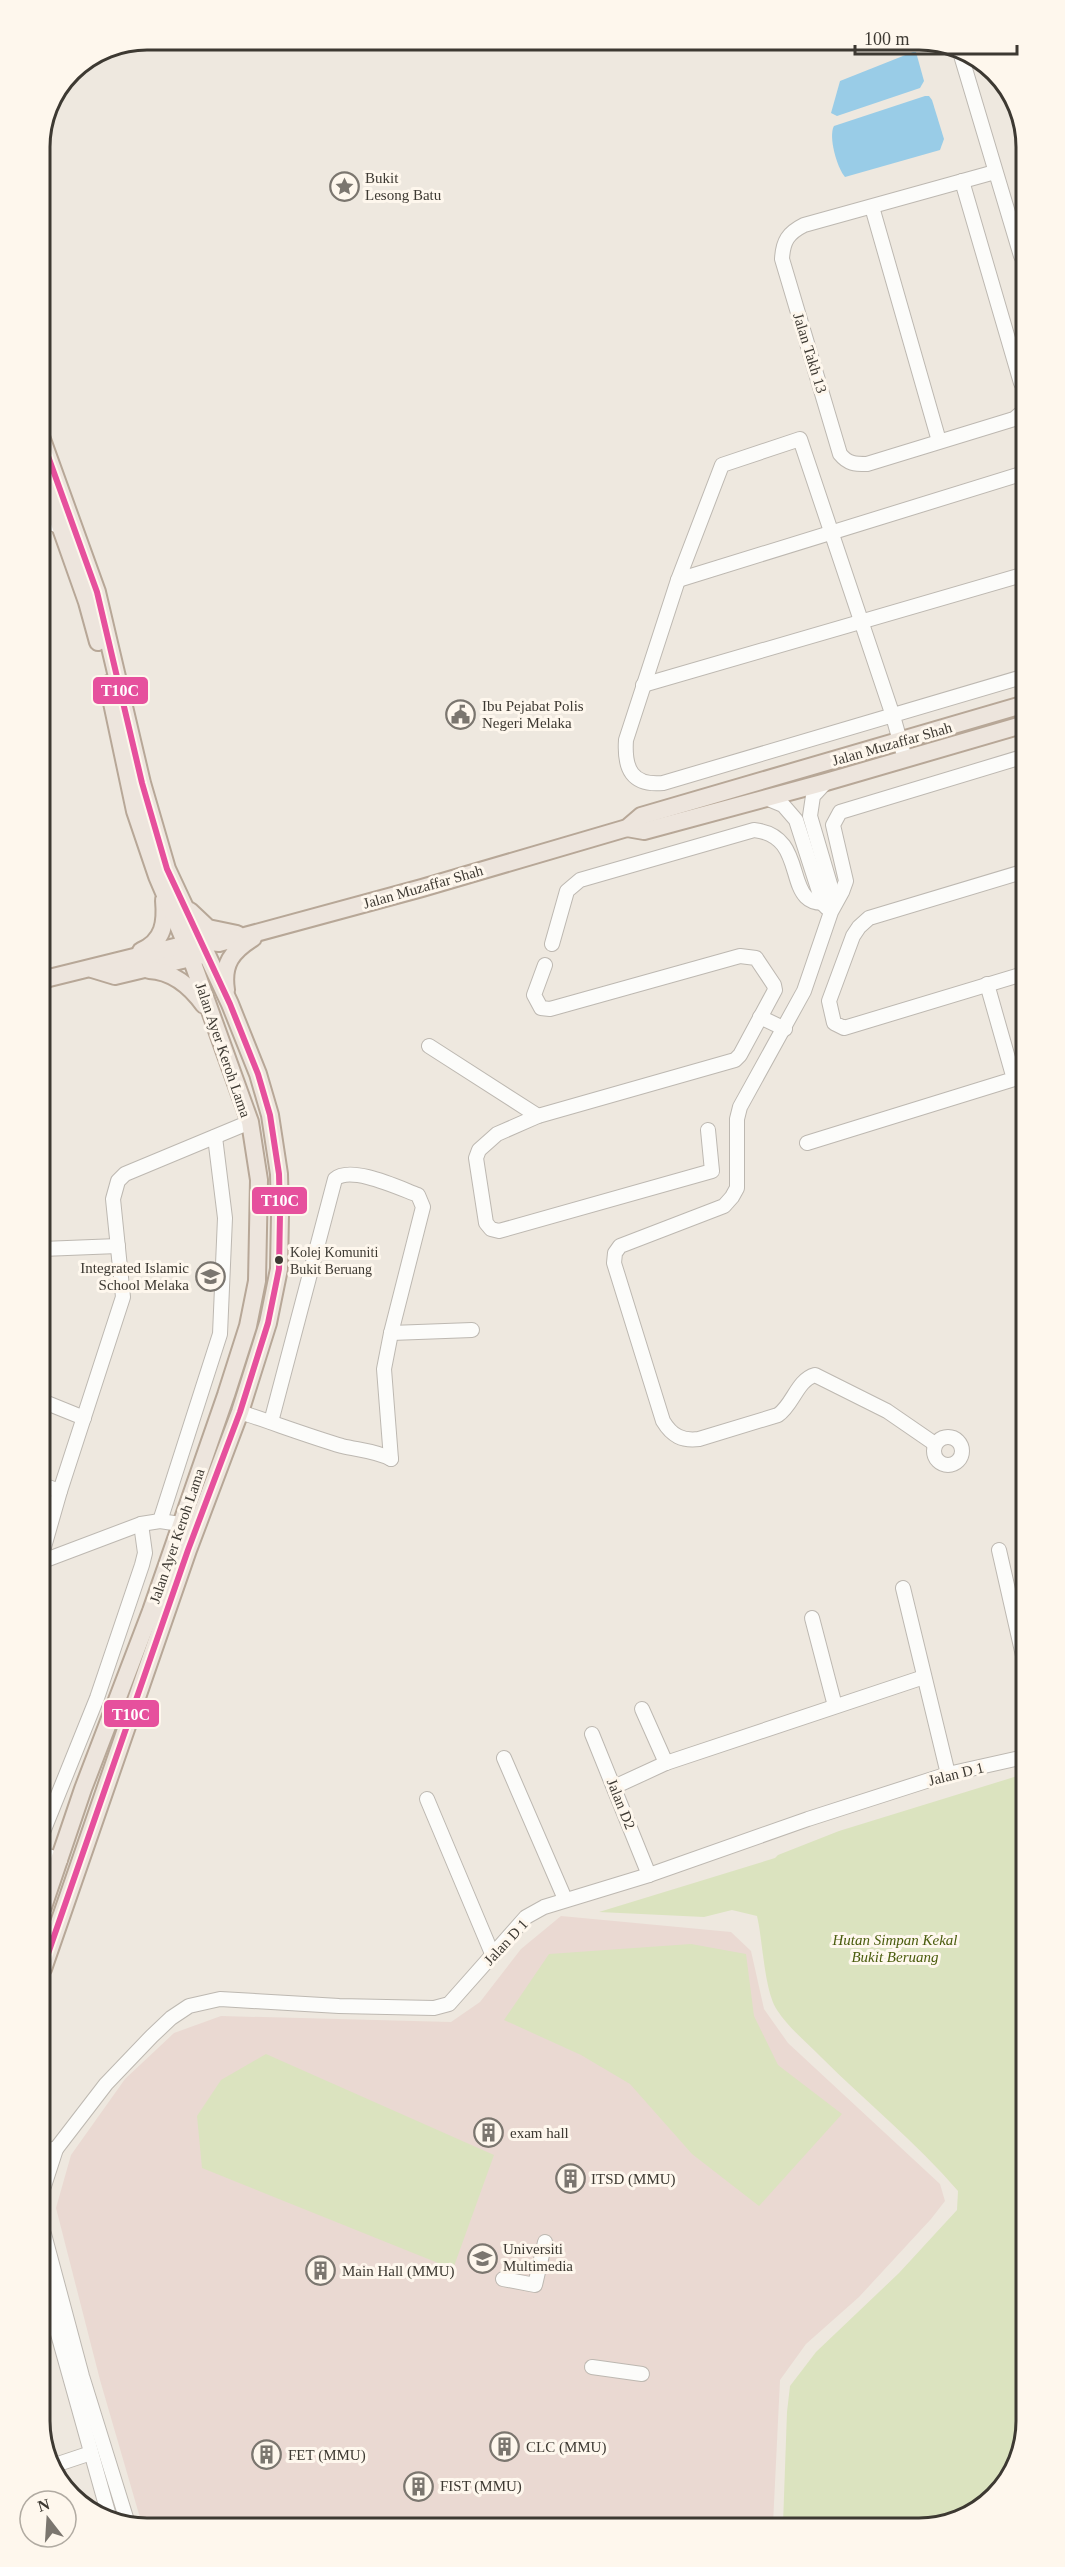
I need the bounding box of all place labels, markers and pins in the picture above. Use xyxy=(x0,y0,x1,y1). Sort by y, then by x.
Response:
place label: Bukit Lesong Batu xyxy=(365,170,442,203)
place icon: Bukit Lesong Batu xyxy=(328,171,360,203)
place label: Ibu Pejabat Polis Negeri Melaka xyxy=(482,698,584,731)
public building icon: Ibu Pejabat Polis Negeri Melaka xyxy=(445,699,477,731)
place label: Kolej Komuniti Bukit Beruang xyxy=(290,1245,378,1277)
marker: Kolej Komuniti Bukit Beruang xyxy=(273,1254,285,1266)
place label: Integrated Islamic School Melaka xyxy=(80,1260,189,1293)
school or university icon: Integrated Islamic School Melaka xyxy=(194,1261,226,1293)
building icon: exam hall xyxy=(473,2117,505,2149)
place label: exam hall xyxy=(510,2125,569,2141)
building icon: ITSD (MMU) xyxy=(554,2163,586,2195)
place label: ITSD (MMU) xyxy=(591,2171,676,2188)
place label: Universiti Multimedia xyxy=(503,2241,573,2274)
school or university icon: Universiti Multimedia xyxy=(466,2242,498,2274)
building icon: Main Hall (MMU) xyxy=(305,2255,337,2287)
place label: Main Hall (MMU) xyxy=(342,2263,455,2280)
building icon: CLC (MMU) xyxy=(489,2431,521,2463)
building icon: FET (MMU) xyxy=(251,2439,283,2471)
place label: CLC (MMU) xyxy=(526,2439,606,2456)
place label: FET (MMU) xyxy=(288,2447,366,2464)
building icon: FIST (MMU) xyxy=(403,2470,435,2502)
place label: FIST (MMU) xyxy=(440,2478,522,2495)

